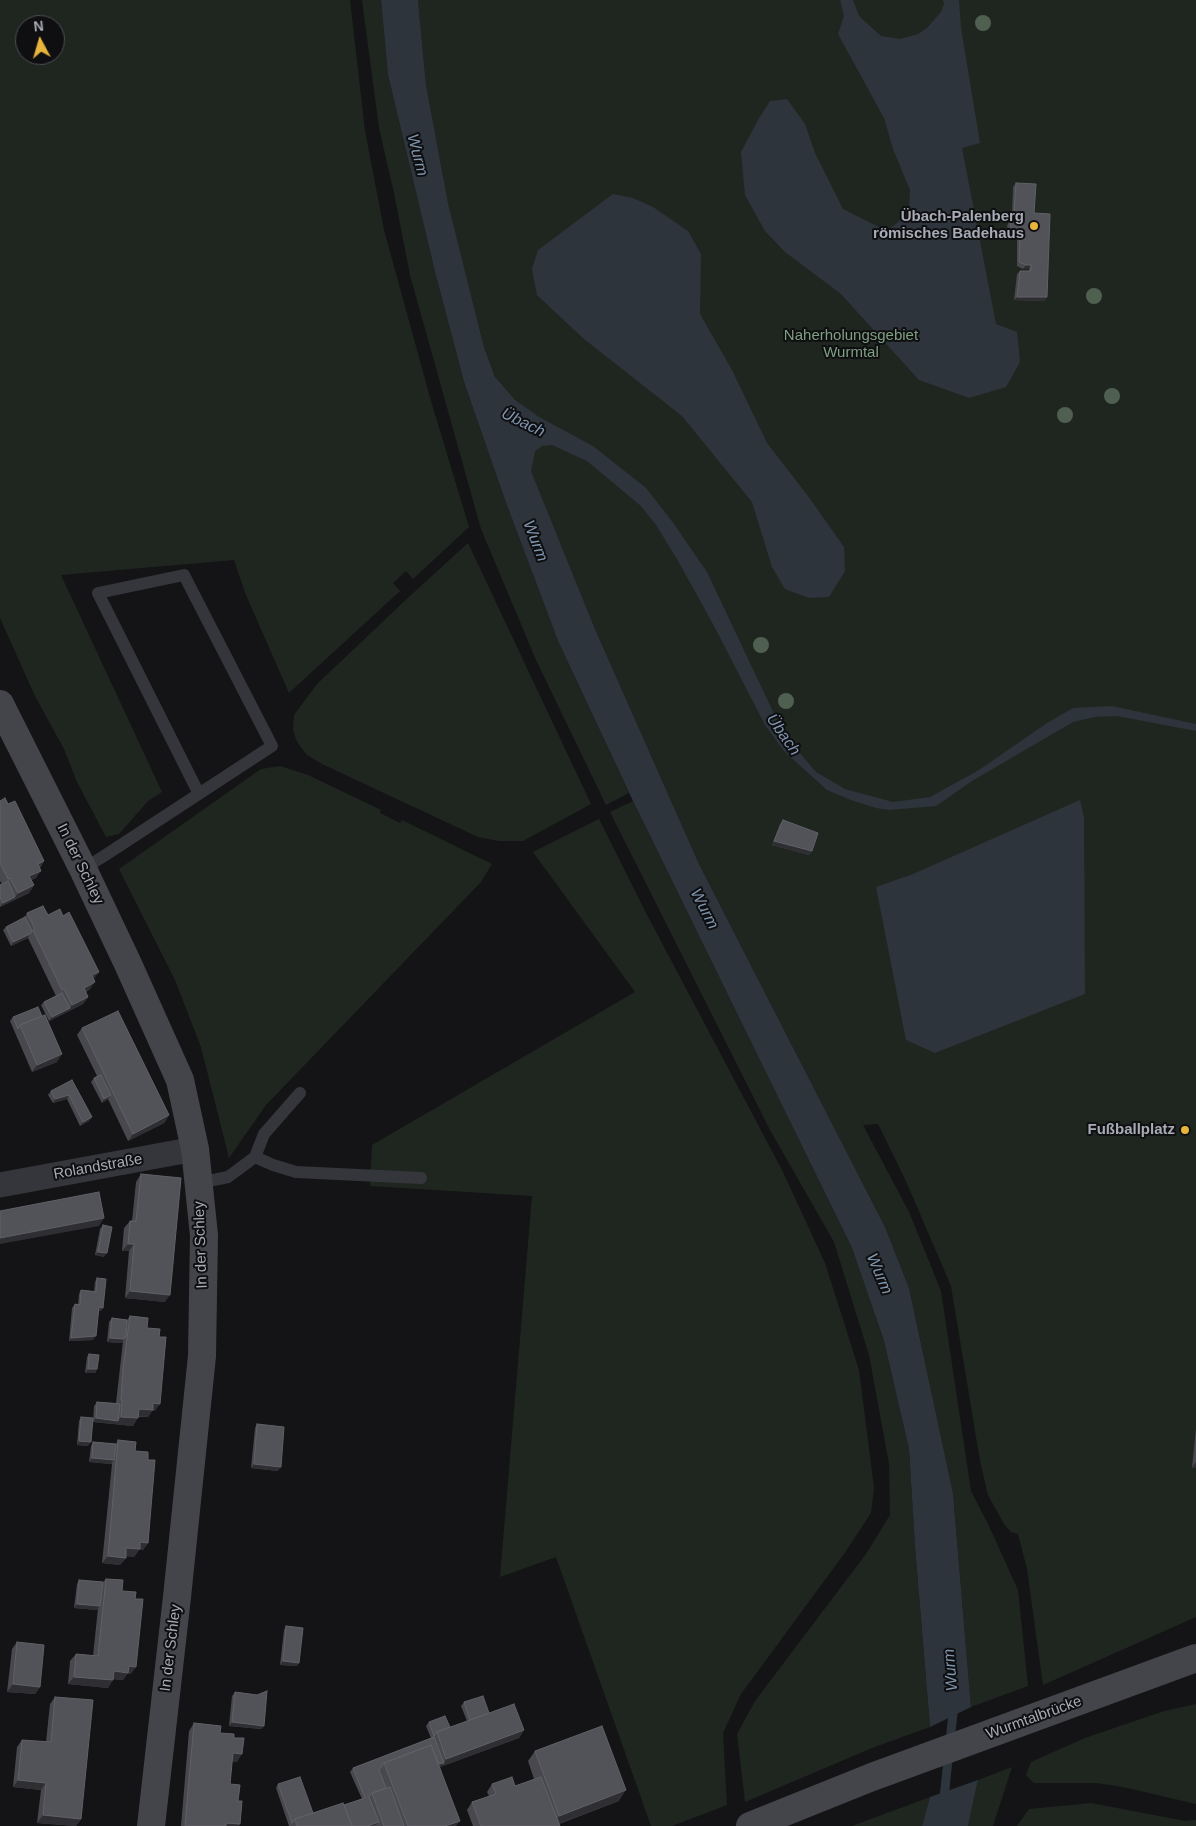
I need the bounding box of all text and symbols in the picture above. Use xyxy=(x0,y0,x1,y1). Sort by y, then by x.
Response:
north arrow xyxy=(15,15,65,65)
text: N xyxy=(33,18,44,35)
water label: Wurm xyxy=(402,132,432,178)
place label: Übach-Palenberg römisches Badehaus xyxy=(873,208,1024,243)
marker: Übach-Palenberg römisches Badehaus xyxy=(1028,220,1040,232)
park label: Naherholungsgebiet Wurmtal xyxy=(784,327,918,362)
water label: Übach xyxy=(498,404,548,442)
water label: Wurm xyxy=(518,518,552,564)
water label: Übach xyxy=(762,711,804,759)
street label: In der Schley xyxy=(53,821,107,907)
water label: Wurm xyxy=(686,886,722,932)
place label: Fußballplatz xyxy=(1088,1121,1175,1139)
marker: Fußballplatz xyxy=(1179,1124,1191,1136)
street label: Rolandstraße xyxy=(52,1150,144,1184)
street label: In der Schley xyxy=(190,1201,212,1289)
water label: Wurm xyxy=(862,1251,896,1297)
street label: In der Schley xyxy=(157,1603,185,1693)
water label: Wurm xyxy=(940,1648,962,1692)
street label: Wurmtalbrücke xyxy=(984,1692,1084,1744)

